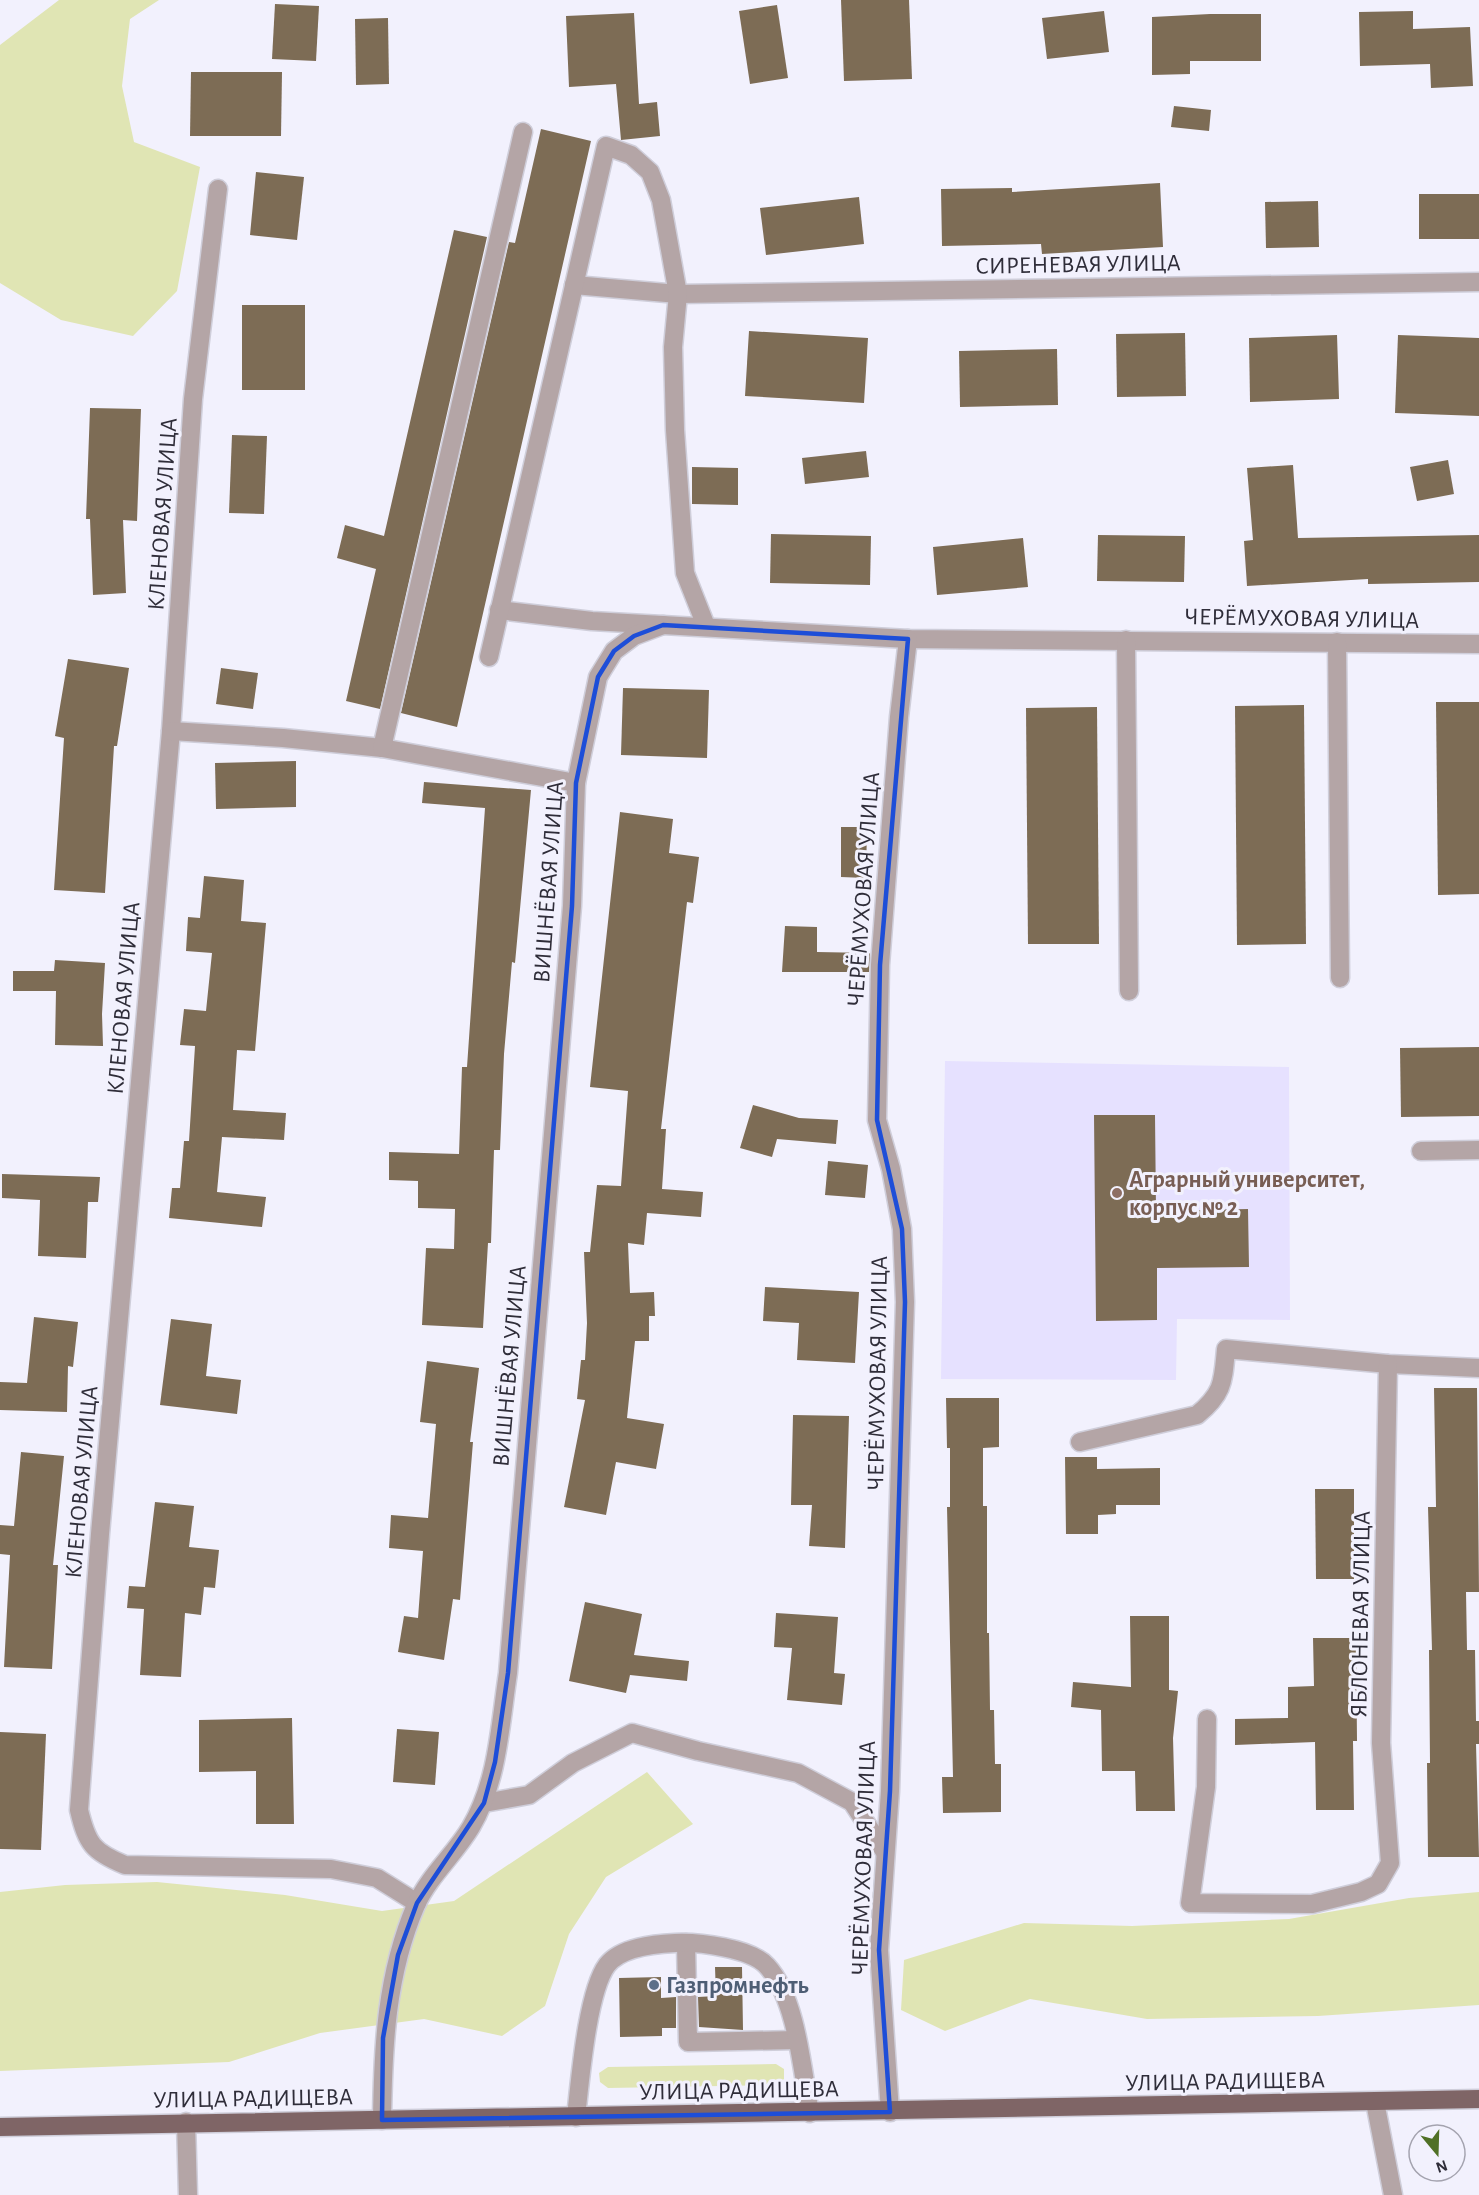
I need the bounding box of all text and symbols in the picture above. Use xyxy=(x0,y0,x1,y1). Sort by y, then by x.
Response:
street label: СИРЕНЕВАЯ УЛИЦА xyxy=(975,251,1181,279)
street label: КЛЕНОВАЯ УЛИЦА xyxy=(144,417,182,611)
street label: ЧЕРЁМУХОВАЯ УЛИЦА xyxy=(1184,604,1420,633)
street label: ЧЕРЁМУХОВАЯ УЛИЦА xyxy=(843,771,884,1007)
street label: ВИШНЁВАЯ УЛИЦА xyxy=(529,780,568,984)
street label: КЛЕНОВАЯ УЛИЦА xyxy=(104,901,144,1095)
place label: Аграрный университет, корпус № 2 xyxy=(1129,1168,1365,1220)
marker: Аграрный университет, корпус № 2 xyxy=(1110,1186,1124,1200)
street label: ЧЕРЁМУХОВАЯ УЛИЦА xyxy=(863,1255,892,1491)
street label: ВИШНЁВАЯ УЛИЦА xyxy=(488,1264,531,1468)
street label: КЛЕНОВАЯ УЛИЦА xyxy=(62,1385,102,1579)
street label: ЯБЛОНЕВАЯ УЛИЦА xyxy=(1347,1511,1375,1718)
street label: ЧЕРЁМУХОВАЯ УЛИЦА xyxy=(847,1740,880,1976)
place label: Газпромнефть xyxy=(666,1974,809,1998)
marker: Газпромнефть xyxy=(647,1978,661,1992)
street label: УЛИЦА РАДИЩЕВА xyxy=(1125,2068,1325,2096)
street label: УЛИЦА РАДИЩЕВА xyxy=(639,2077,839,2105)
street label: УЛИЦА РАДИЩЕВА xyxy=(153,2085,353,2113)
north arrow xyxy=(1407,2123,1467,2183)
text: N xyxy=(1434,2157,1449,2176)

